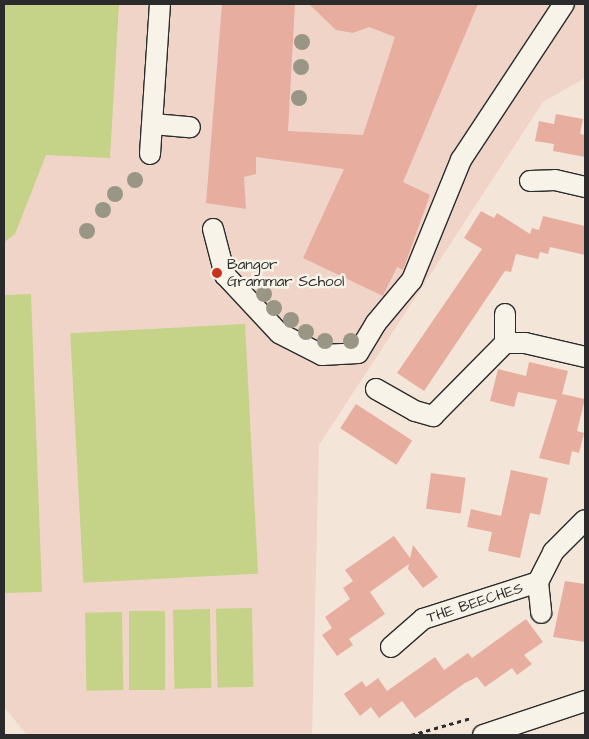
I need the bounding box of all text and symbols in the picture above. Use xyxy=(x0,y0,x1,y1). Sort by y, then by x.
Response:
place label: Bangor Grammar School xyxy=(227,255,344,290)
marker: Bangor Grammar School xyxy=(211,267,223,279)
street label: THE BEECHES xyxy=(425,579,525,627)

